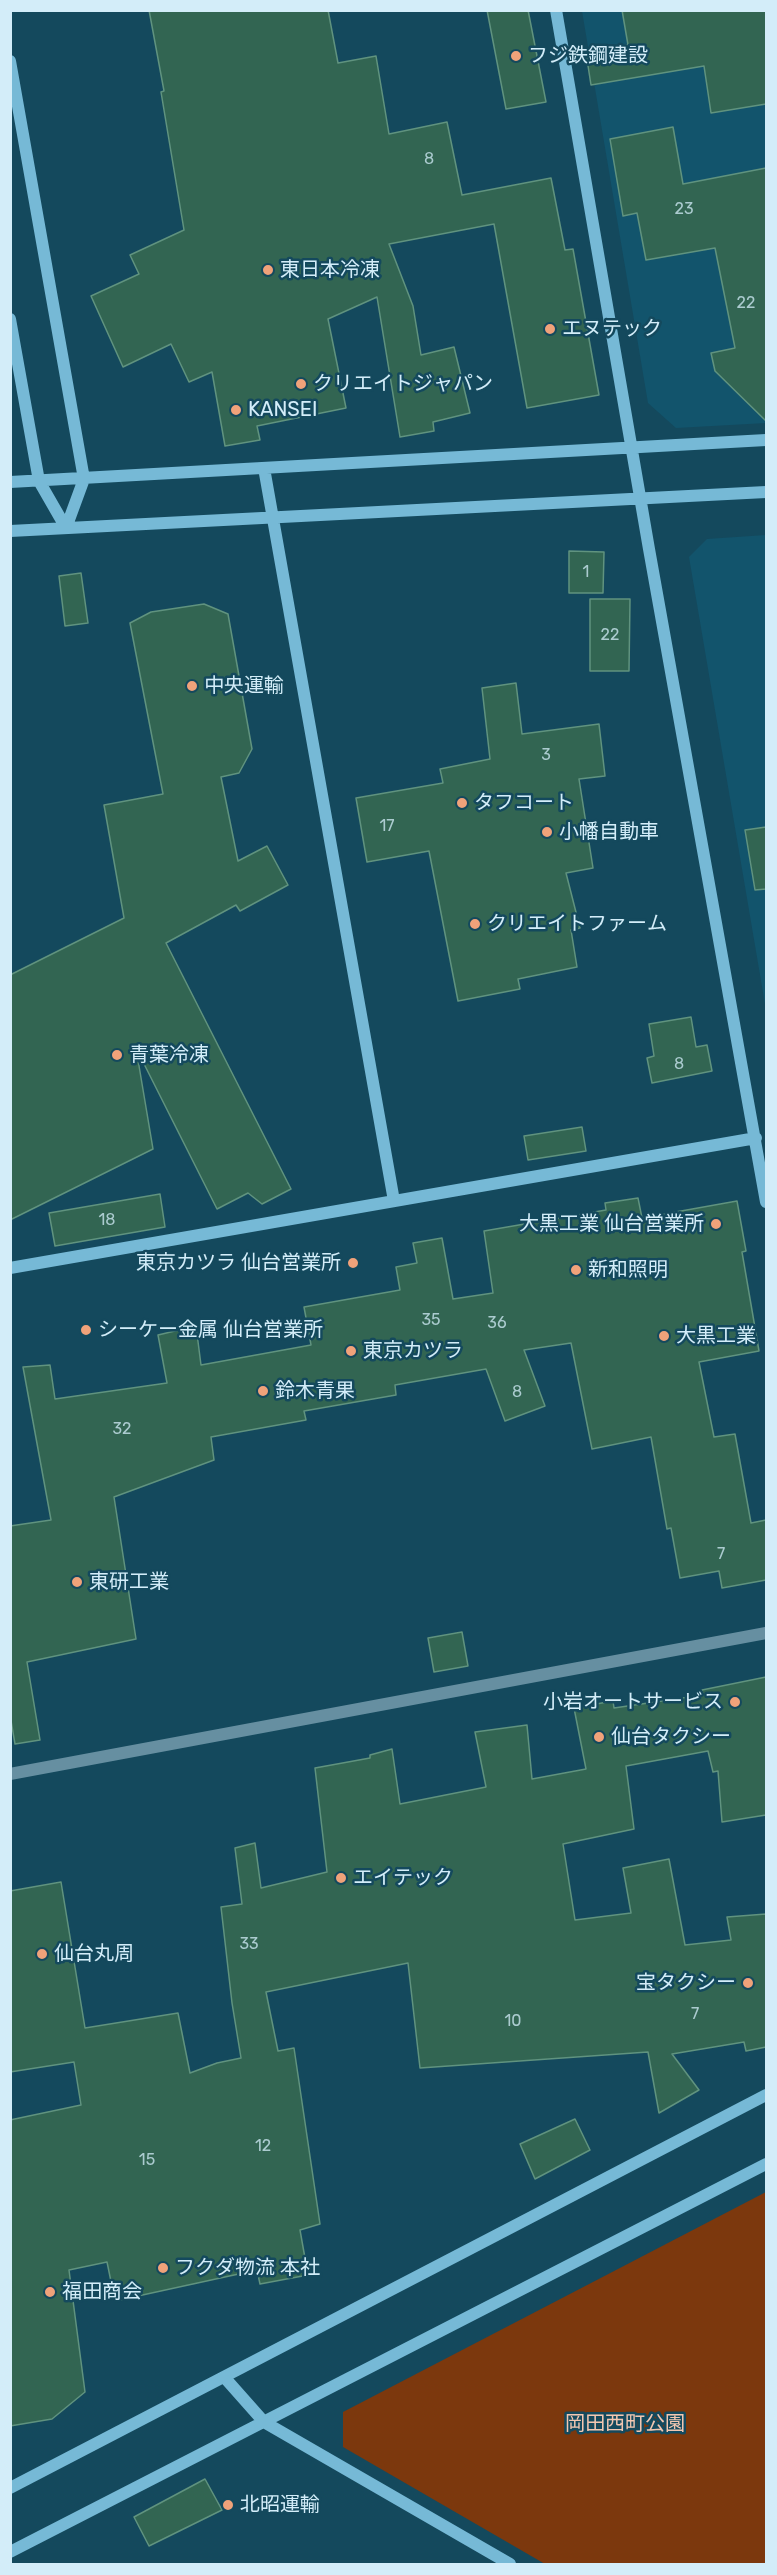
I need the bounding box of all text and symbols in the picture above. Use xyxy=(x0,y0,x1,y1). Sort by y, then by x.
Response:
place label: フジ鉄鋼建設 xyxy=(528,44,648,68)
marker: フジ鉄鋼建設 xyxy=(509,49,523,63)
house number: 8 xyxy=(424,149,434,169)
house number: 23 xyxy=(674,199,694,219)
place label: 東日本冷凍 xyxy=(280,258,380,282)
marker: 東日本冷凍 xyxy=(261,263,275,277)
house number: 22 xyxy=(737,293,755,313)
place label: エヌテック xyxy=(562,317,662,341)
marker: エヌテック xyxy=(543,322,557,336)
place label: クリエイトジャパン xyxy=(313,372,493,396)
marker: クリエイトジャパン xyxy=(294,377,308,391)
place label: KANSEI xyxy=(248,398,317,422)
marker: KANSEI xyxy=(229,403,243,417)
house number: 1 xyxy=(583,562,589,582)
house number: 22 xyxy=(601,625,619,645)
place label: 中央運輸 xyxy=(204,674,284,698)
marker: 中央運輸 xyxy=(185,679,199,693)
house number: 3 xyxy=(541,745,551,765)
place label: タフコート xyxy=(474,791,574,815)
marker: タフコート xyxy=(455,796,469,810)
house number: 17 xyxy=(379,816,395,836)
place label: 小幡自動車 xyxy=(559,820,659,844)
marker: 小幡自動車 xyxy=(540,825,554,839)
place label: クリエイトファーム xyxy=(487,912,667,936)
marker: クリエイトファーム xyxy=(468,917,482,931)
place label: 青葉冷凍 xyxy=(129,1043,209,1067)
marker: 青葉冷凍 xyxy=(110,1048,124,1062)
house number: 8 xyxy=(674,1054,684,1074)
house number: 18 xyxy=(98,1210,116,1230)
place label: 大黒工業 仙台営業所 xyxy=(519,1212,704,1236)
marker: 大黒工業 仙台営業所 xyxy=(709,1217,723,1231)
place label: 東京カツラ 仙台営業所 xyxy=(136,1251,341,1275)
marker: 東京カツラ 仙台営業所 xyxy=(346,1256,360,1270)
place label: 新和照明 xyxy=(588,1258,668,1282)
marker: 新和照明 xyxy=(569,1263,583,1277)
house number: 35 xyxy=(421,1310,441,1330)
house number: 36 xyxy=(487,1313,507,1333)
place label: シーケー金属 仙台営業所 xyxy=(98,1318,323,1342)
marker: シーケー金属 仙台営業所 xyxy=(79,1323,93,1337)
place label: 大黒工業 xyxy=(676,1324,756,1348)
marker: 大黒工業 xyxy=(657,1329,671,1343)
place label: 東京カツラ xyxy=(363,1339,463,1363)
marker: 東京カツラ xyxy=(344,1344,358,1358)
place label: 鈴木青果 xyxy=(275,1379,355,1403)
house number: 8 xyxy=(512,1382,522,1402)
marker: 鈴木青果 xyxy=(256,1384,270,1398)
house number: 32 xyxy=(112,1419,132,1439)
house number: 7 xyxy=(717,1544,725,1564)
place label: 東研工業 xyxy=(89,1570,169,1594)
marker: 東研工業 xyxy=(70,1575,84,1589)
place label: 小岩オートサービス xyxy=(543,1690,723,1714)
marker: 小岩オートサービス xyxy=(728,1695,742,1709)
place label: 仙台タクシー xyxy=(611,1725,731,1749)
marker: 仙台タクシー xyxy=(592,1730,606,1744)
place label: エイテック xyxy=(353,1866,453,1890)
marker: エイテック xyxy=(334,1871,348,1885)
house number: 33 xyxy=(239,1934,259,1954)
place label: 仙台丸周 xyxy=(54,1942,134,1966)
marker: 仙台丸周 xyxy=(35,1947,49,1961)
place label: 宝タクシー xyxy=(636,1971,736,1995)
marker: 宝タクシー xyxy=(741,1976,755,1990)
house number: 7 xyxy=(691,2004,699,2024)
house number: 10 xyxy=(504,2011,522,2031)
house number: 12 xyxy=(255,2136,271,2156)
house number: 15 xyxy=(139,2150,155,2170)
place label: フクダ物流 本社 xyxy=(175,2256,320,2280)
marker: フクダ物流 本社 xyxy=(156,2261,170,2275)
place label: 福田商会 xyxy=(62,2280,142,2304)
marker: 福田商会 xyxy=(43,2285,57,2299)
park label: 岡田西町公園 xyxy=(565,2412,685,2436)
place label: 北昭運輸 xyxy=(240,2493,320,2517)
marker: 北昭運輸 xyxy=(221,2498,235,2512)

